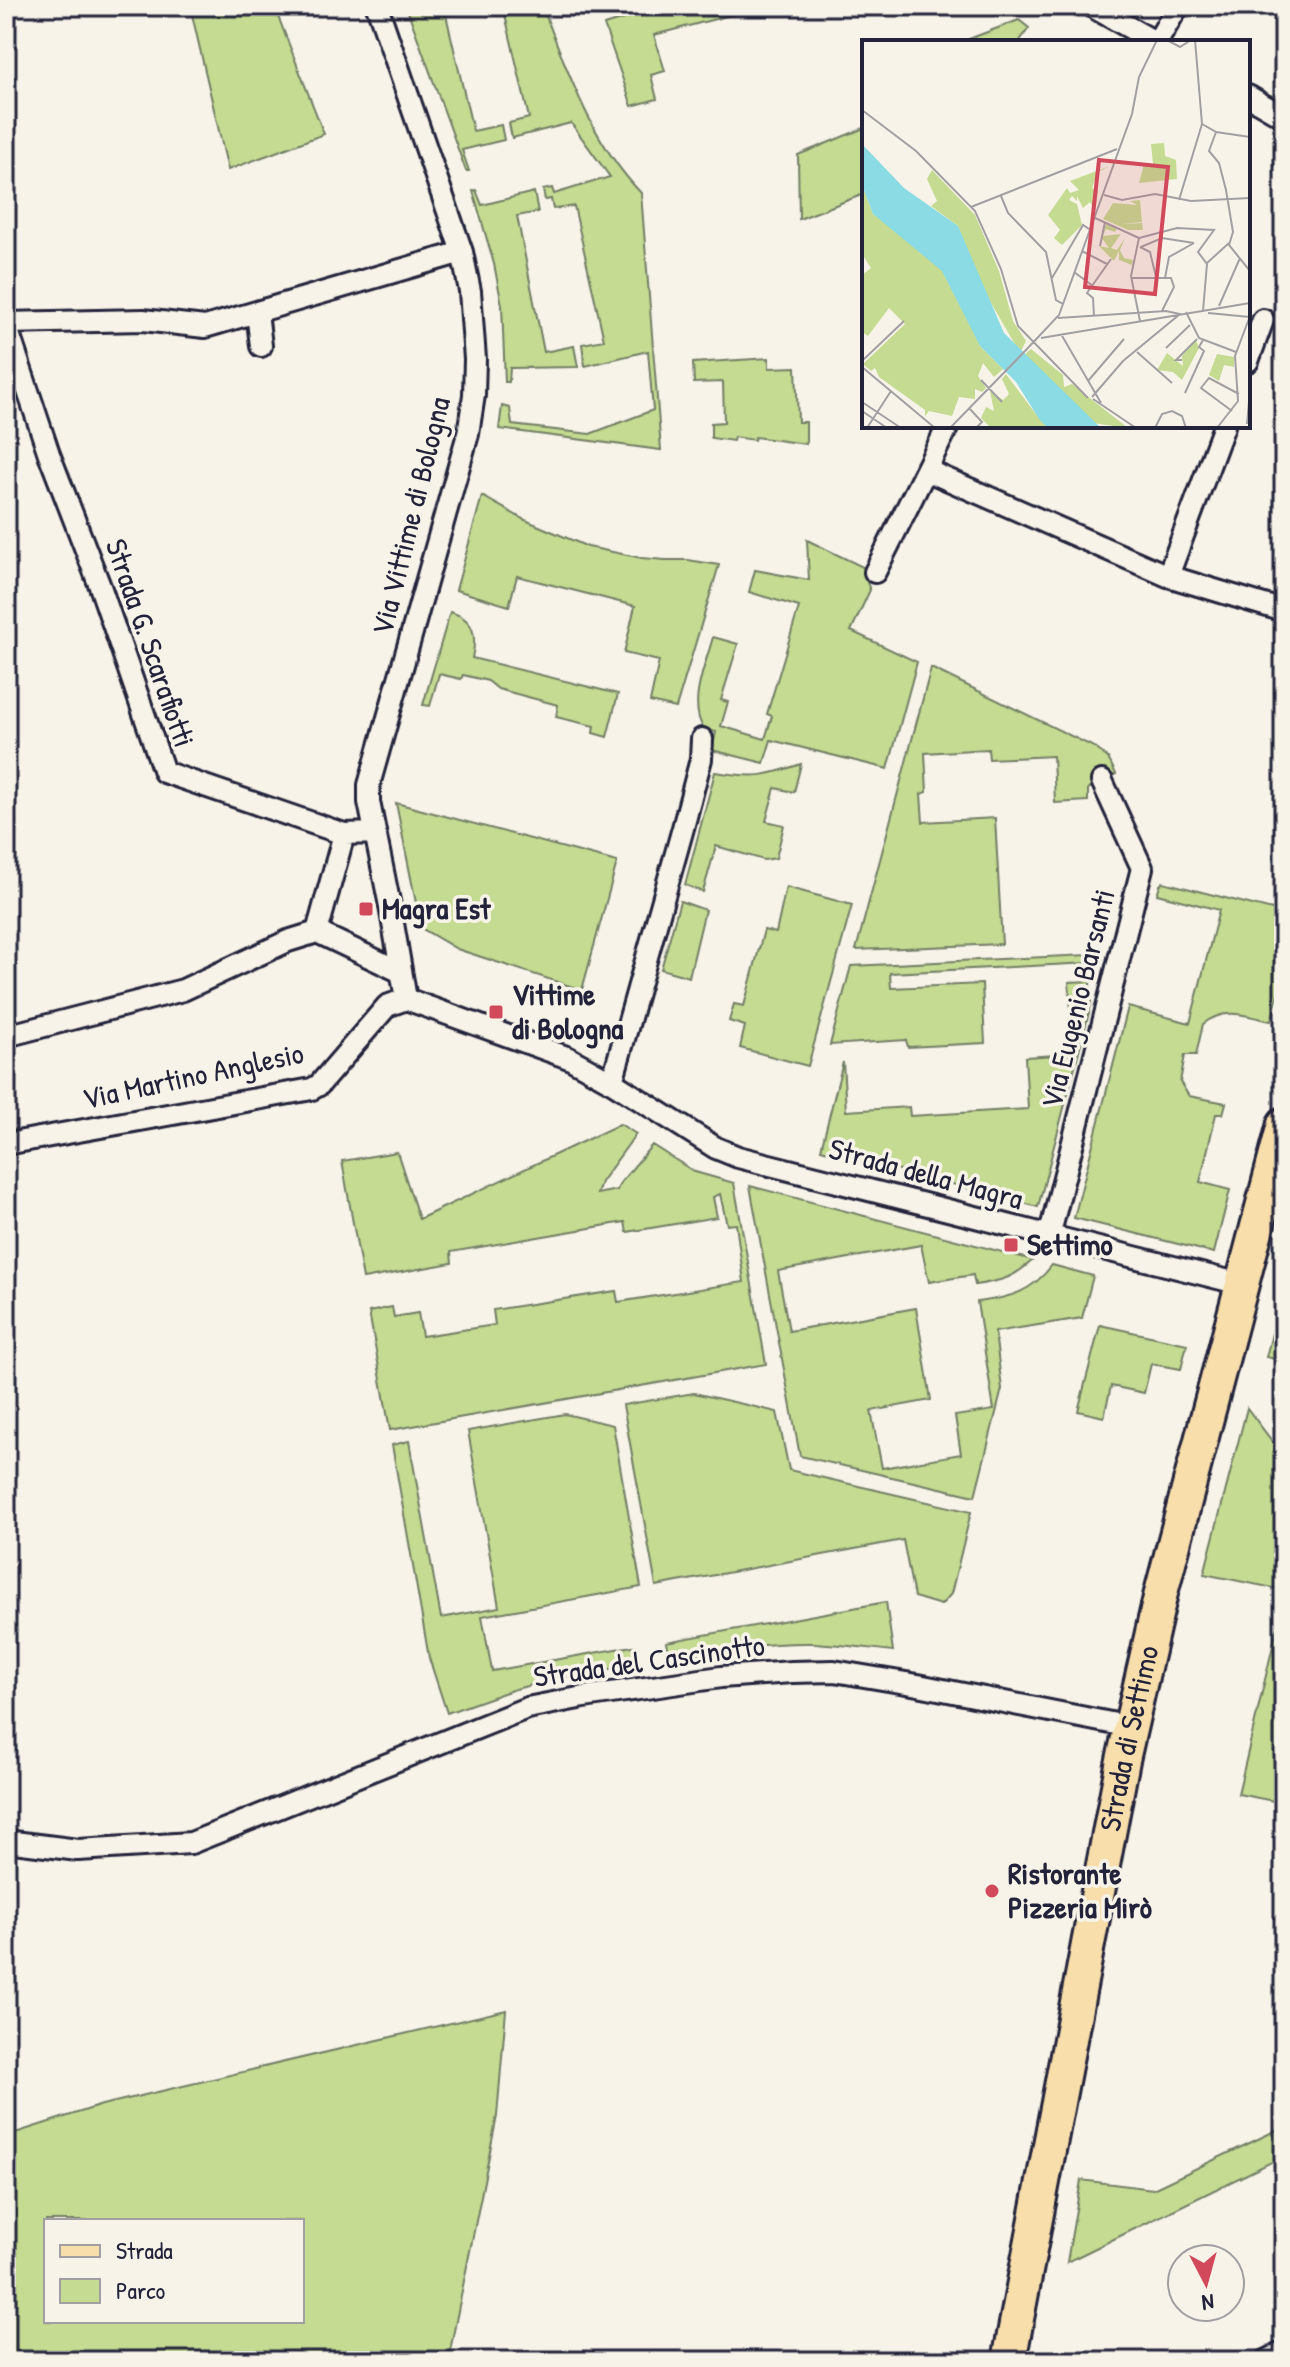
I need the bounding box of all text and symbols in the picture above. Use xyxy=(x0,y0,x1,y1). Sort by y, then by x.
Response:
inset map xyxy=(862,40,1250,428)
street label: Via Vittime di Bologna xyxy=(361,392,459,639)
street label: Strada G. Scarafiotti xyxy=(97,533,205,752)
street label: Via Eugenio Barsanti xyxy=(1030,885,1124,1113)
place label: Magra Est xyxy=(382,888,492,929)
marker: Magra Est xyxy=(357,900,375,918)
place label: Vittime di Bologna xyxy=(512,974,624,1049)
marker: Vittime di Bologna xyxy=(487,1003,505,1021)
street label: Via Martino Anglesio xyxy=(79,1032,307,1118)
street label: Strada della Magra xyxy=(825,1128,1028,1218)
place label: Settimo xyxy=(1027,1224,1113,1264)
marker: Settimo xyxy=(1002,1236,1020,1254)
street label: Strada del Cascinotto xyxy=(531,1624,767,1696)
street label: Strada di Settimo xyxy=(1089,1642,1167,1834)
place label: Ristorante Pizzeria Mirò xyxy=(1008,1853,1152,1927)
marker: Ristorante Pizzeria Mirò xyxy=(983,1882,1001,1900)
legend xyxy=(44,2219,304,2323)
text: Strada xyxy=(116,2234,173,2266)
north arrow xyxy=(1166,2243,1246,2323)
text: Parco xyxy=(116,2274,166,2306)
text: N xyxy=(1200,2287,1215,2318)

